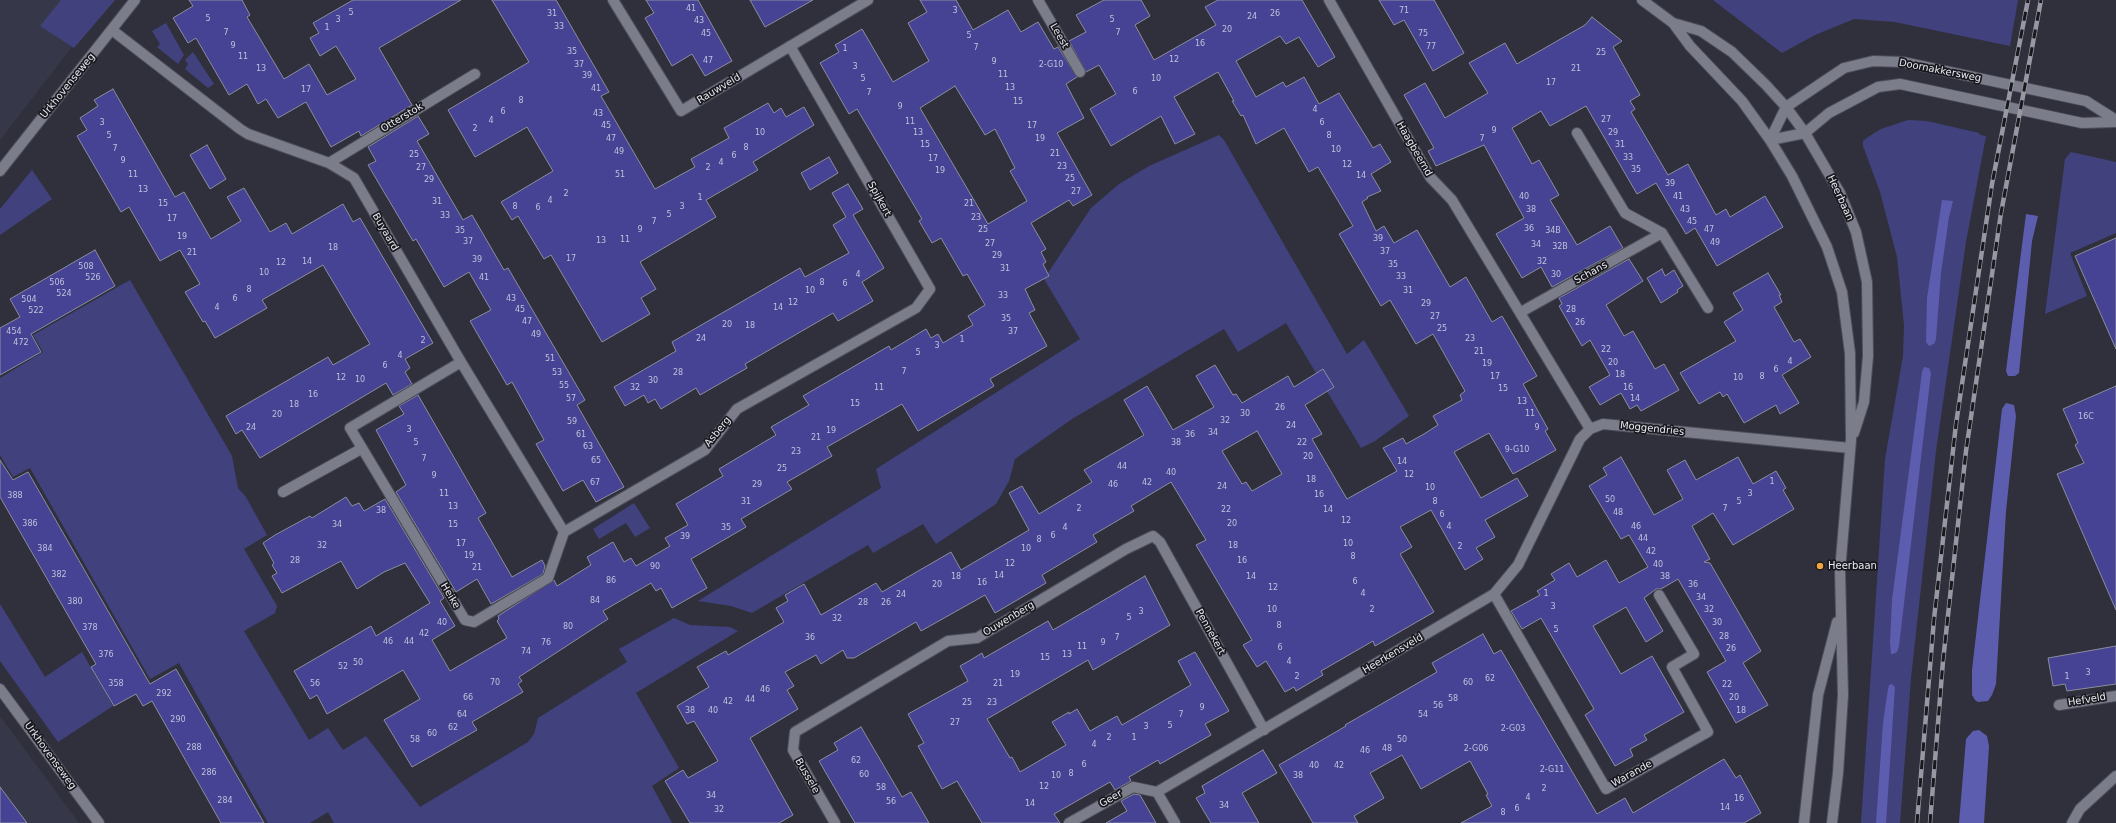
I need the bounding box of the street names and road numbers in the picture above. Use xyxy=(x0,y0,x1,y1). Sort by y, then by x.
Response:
street label: Leest xyxy=(1047,21,1071,51)
street label: Urkhovenseweg xyxy=(38,51,98,121)
street label: Doornakkersweg xyxy=(1898,57,1982,85)
street label: Rauwveld xyxy=(695,71,743,107)
street label: Otterstok xyxy=(379,101,425,135)
street label: Haagbeemd xyxy=(1394,120,1434,178)
street label: Heerbaan xyxy=(1824,173,1856,223)
street label: Spijkert xyxy=(865,180,893,218)
street label: Buyaard xyxy=(369,211,401,253)
street label: Schans xyxy=(1572,259,1610,287)
street label: Asberg xyxy=(702,415,734,449)
street label: Moggendries xyxy=(1619,420,1685,438)
street label: Heike xyxy=(438,581,462,611)
street label: Ouwenberg xyxy=(981,599,1037,639)
street label: Pennekert xyxy=(1193,607,1227,657)
street label: Heerkensveld xyxy=(1361,631,1425,677)
street label: Hefveld xyxy=(2067,691,2107,709)
street label: Urkhovenseweg xyxy=(22,720,78,792)
street label: Bussele xyxy=(792,756,822,796)
street label: Warande xyxy=(1610,758,1654,790)
street label: Geer xyxy=(1098,788,1124,810)

